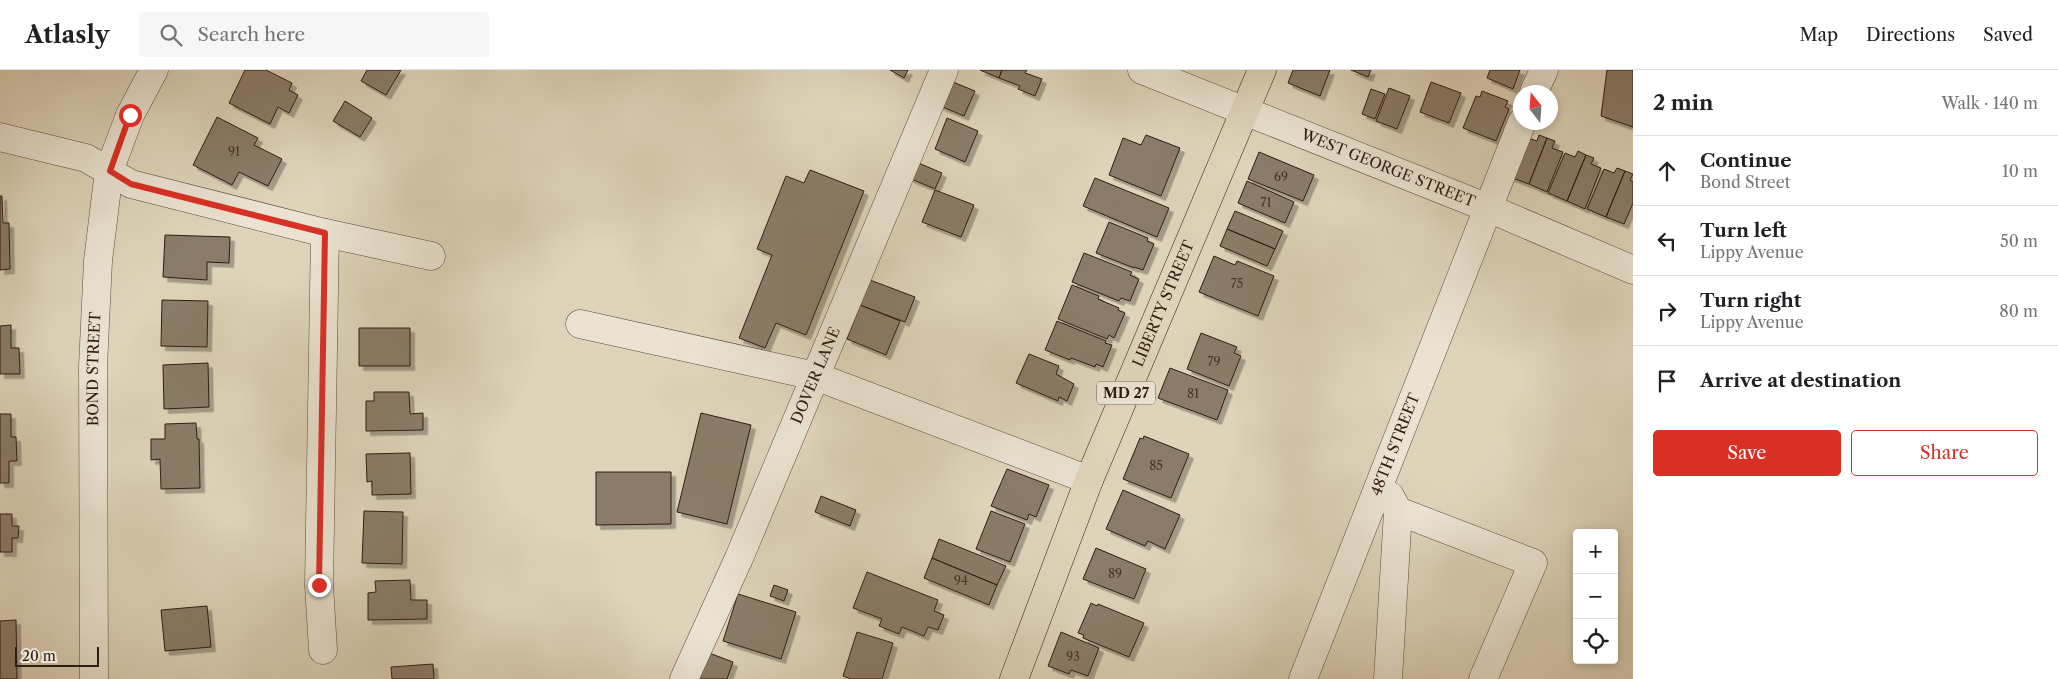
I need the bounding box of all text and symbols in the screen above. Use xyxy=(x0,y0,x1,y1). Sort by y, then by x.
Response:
search box xyxy=(139,12,489,57)
text: Atlasly xyxy=(25,20,109,49)
icon: search xyxy=(157,21,185,49)
text: Search here xyxy=(197,23,305,46)
text: Map xyxy=(1799,24,1838,46)
text: Directions xyxy=(1866,24,1955,46)
text: Saved xyxy=(1983,24,2033,46)
north arrow xyxy=(1513,85,1558,130)
text: 2 min xyxy=(1653,90,1713,115)
text: Walk · 140 m xyxy=(1941,93,2038,113)
route start xyxy=(119,104,142,127)
street label: WEST GEORGE STREET xyxy=(1298,124,1479,211)
house number: 91 xyxy=(228,144,240,159)
text: Continue xyxy=(1700,149,1792,172)
icon: ahead xyxy=(1653,157,1681,185)
text: 10 m xyxy=(2002,161,2038,181)
house number: 69 xyxy=(1274,169,1288,184)
text: Bond Street xyxy=(1700,172,1790,192)
house number: 71 xyxy=(1261,195,1271,210)
text: Turn left xyxy=(1700,219,1787,242)
icon: left xyxy=(1653,227,1681,255)
text: 50 m xyxy=(2000,231,2038,251)
street label: LIBERTY STREET xyxy=(1128,237,1198,370)
text: Lippy Avenue xyxy=(1700,242,1804,262)
house number: 75 xyxy=(1231,276,1243,291)
text: Turn right xyxy=(1700,289,1801,312)
icon: right xyxy=(1653,297,1681,325)
text: 80 m xyxy=(1999,301,2038,321)
street label: BOND STREET xyxy=(83,311,105,426)
text: Lippy Avenue xyxy=(1700,312,1804,332)
street label: DOVER LANE xyxy=(786,324,844,426)
house number: 79 xyxy=(1208,354,1220,369)
icon: arrive xyxy=(1653,367,1681,395)
text: Arrive at destination xyxy=(1700,369,1901,392)
road number: MD 27 xyxy=(1097,382,1155,404)
house number: 81 xyxy=(1187,386,1199,401)
street label: 48TH STREET xyxy=(1366,389,1424,498)
button: Save xyxy=(1653,430,1841,476)
button: Share xyxy=(1851,430,2038,476)
house number: 85 xyxy=(1149,458,1163,473)
map controls xyxy=(1573,529,1618,664)
button: + xyxy=(1573,529,1618,574)
house number: 89 xyxy=(1108,566,1122,581)
house number: 94 xyxy=(954,573,968,588)
route end xyxy=(308,574,331,597)
button: − xyxy=(1573,574,1618,619)
button: locate xyxy=(1573,619,1618,664)
scale bar xyxy=(15,644,99,667)
text: 20 m xyxy=(22,647,56,665)
house number: 93 xyxy=(1066,649,1080,664)

